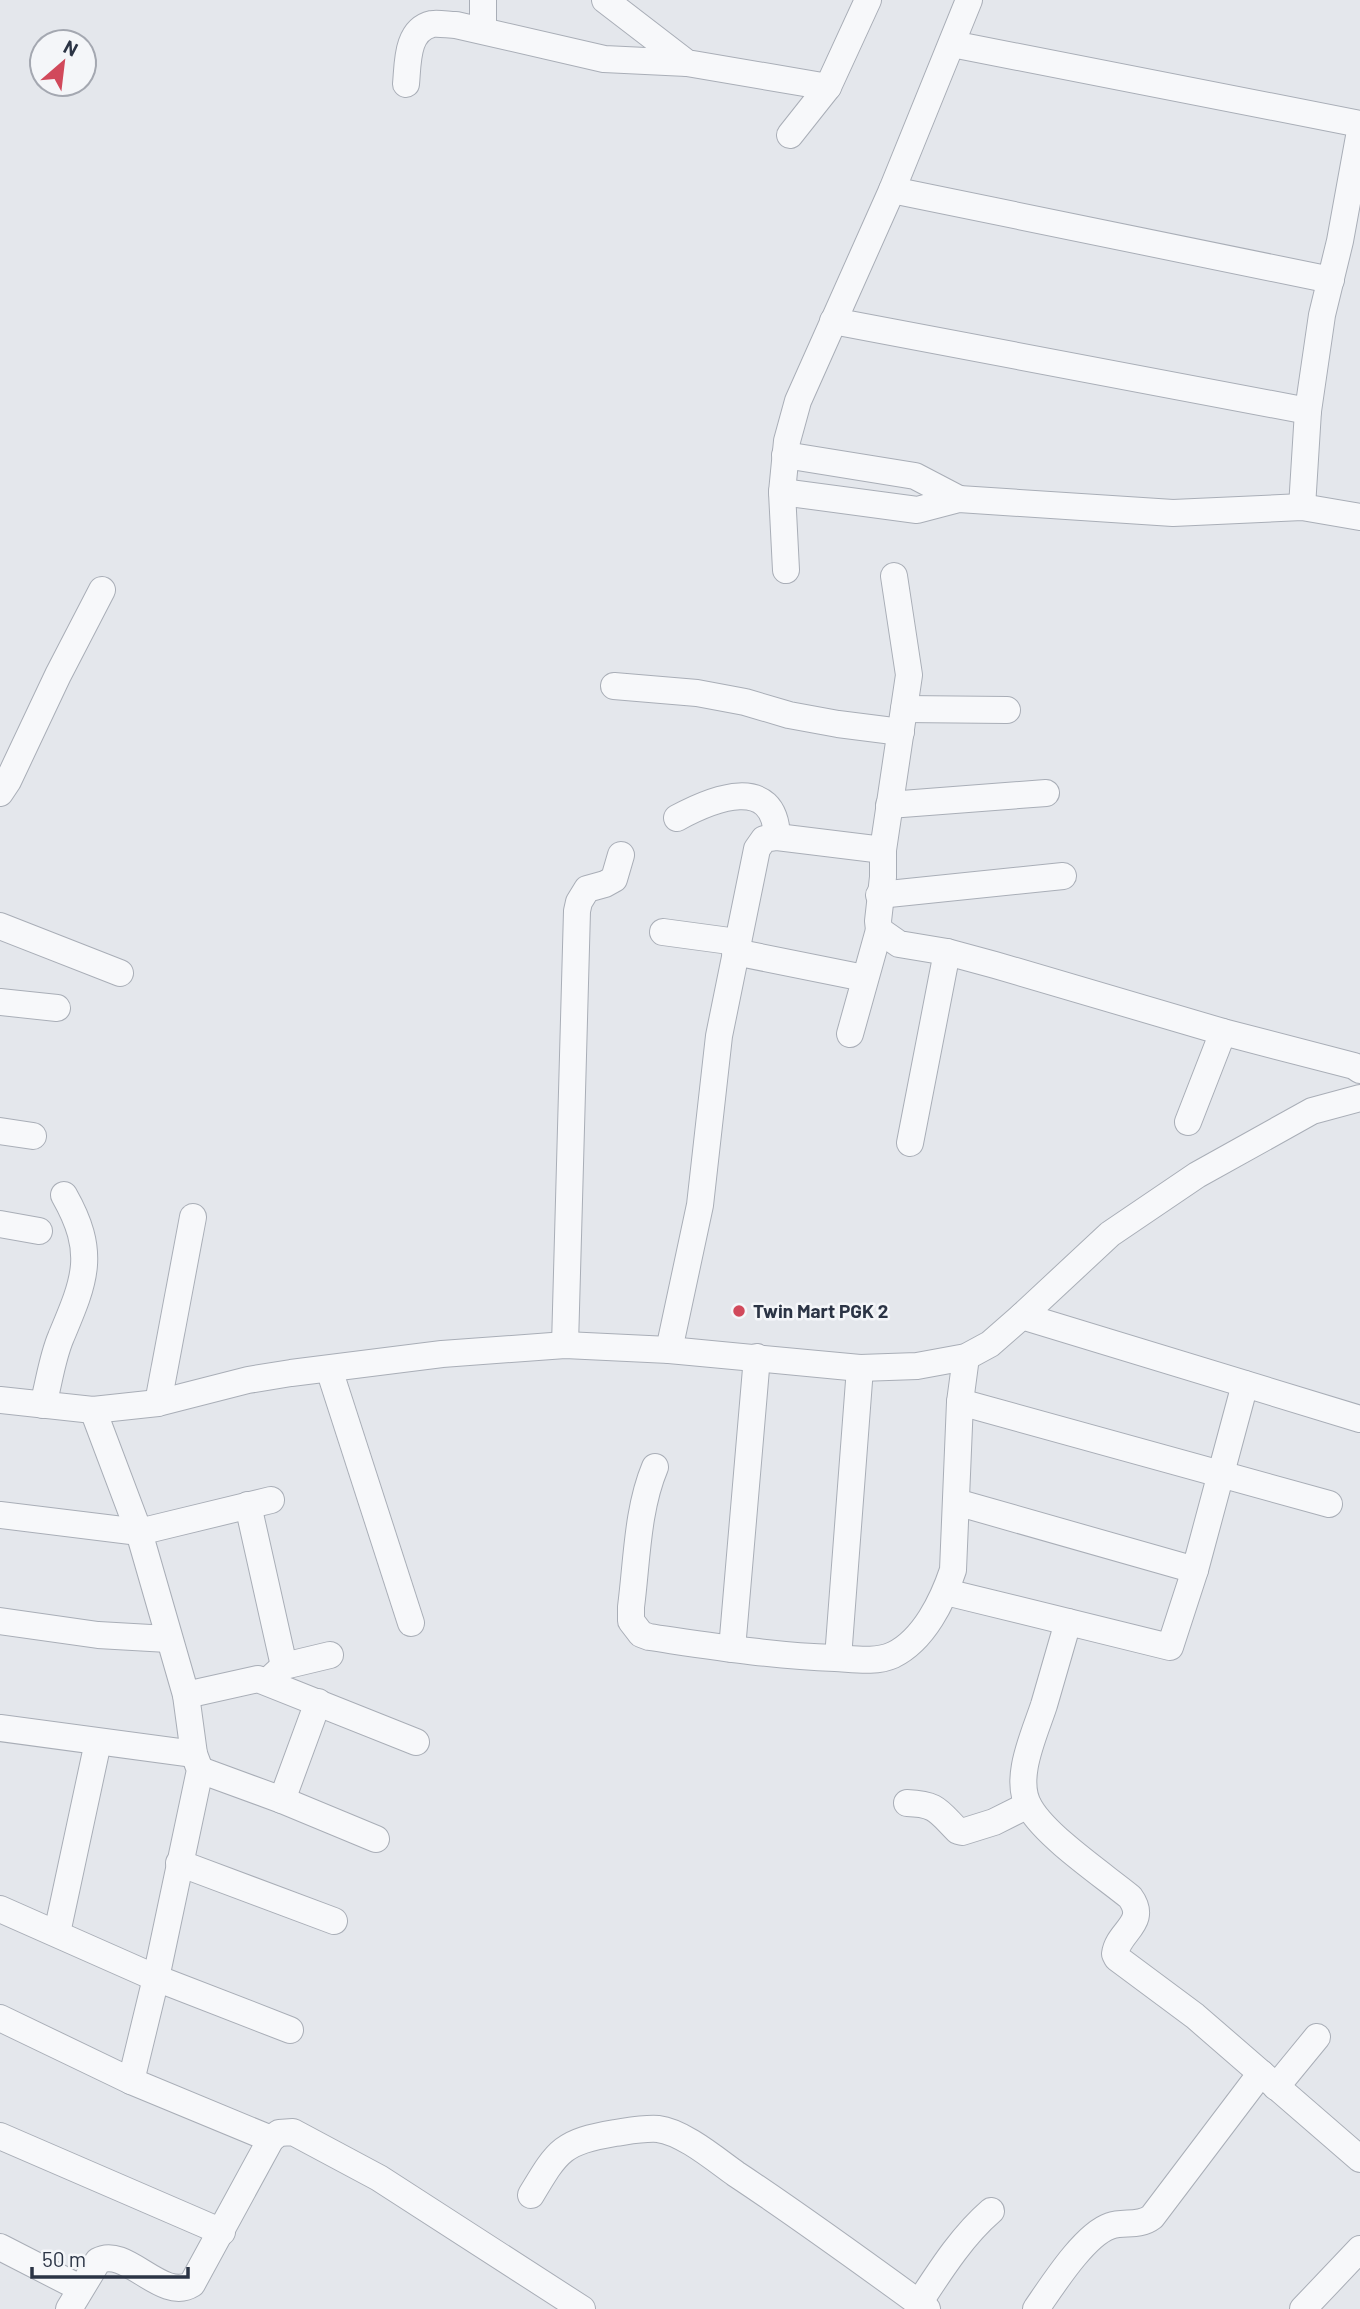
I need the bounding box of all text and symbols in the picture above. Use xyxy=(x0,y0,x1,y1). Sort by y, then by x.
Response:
north arrow xyxy=(28,28,98,98)
text: N xyxy=(60,34,82,61)
place label: Twin Mart PGK 2 xyxy=(753,1299,888,1322)
marker: Twin Mart PGK 2 xyxy=(731,1303,747,1319)
scale bar xyxy=(32,2236,187,2280)
text: 50 m xyxy=(42,2246,86,2271)

